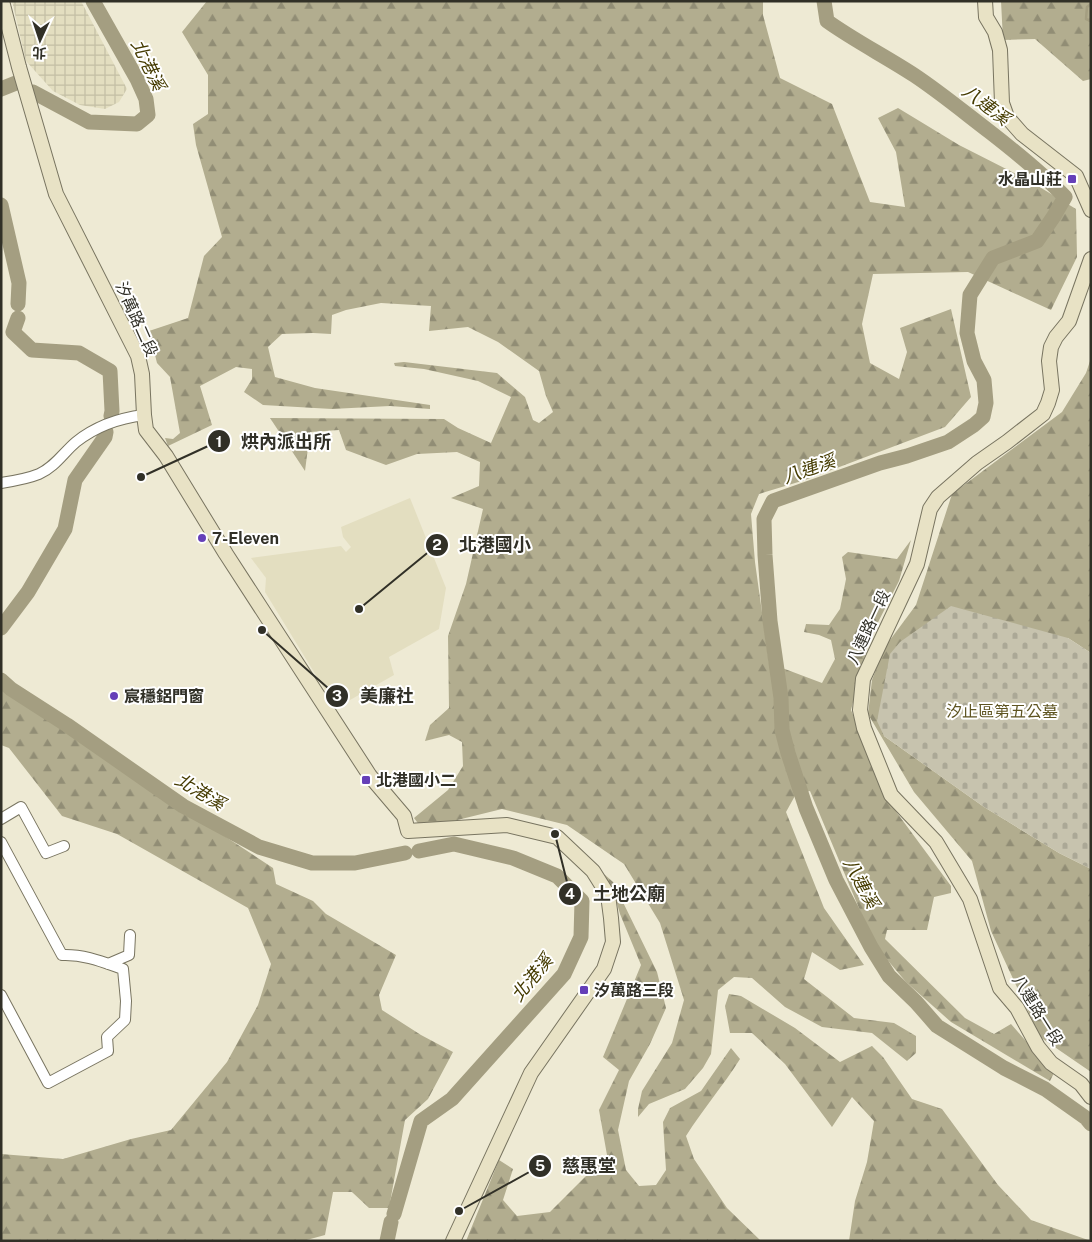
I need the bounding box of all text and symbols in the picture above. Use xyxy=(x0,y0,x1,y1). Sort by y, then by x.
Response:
north arrow xyxy=(15,15,65,65)
water label: 北港溪 xyxy=(127,36,171,96)
text: 北 xyxy=(32,45,47,61)
water label: 八連溪 xyxy=(958,80,1017,131)
place label: 水晶山莊 xyxy=(998,170,1062,189)
marker: 水晶山莊 xyxy=(1066,173,1078,185)
street label: 汐萬路二段 xyxy=(112,279,161,360)
callout: 烘內派出所 xyxy=(206,425,341,458)
text: 烘內派出所 xyxy=(241,431,331,452)
text: 1 xyxy=(216,433,222,450)
water label: 八連溪 xyxy=(780,449,841,487)
callout: 北港國小 xyxy=(424,528,541,561)
place label: 7-Eleven xyxy=(212,529,279,548)
marker: 7-Eleven xyxy=(196,532,208,544)
text: 北港國小 xyxy=(459,534,531,555)
text: 2 xyxy=(432,536,442,553)
street label: 八連路一段 xyxy=(843,587,894,667)
callout: 美廉社 xyxy=(325,679,424,712)
text: 美廉社 xyxy=(360,685,414,706)
place label: 宸穩鋁門窗 xyxy=(124,687,204,706)
text: 3 xyxy=(332,687,342,704)
marker: 宸穩鋁門窗 xyxy=(108,690,120,702)
park label: 汐止區第五公墓 xyxy=(946,702,1058,721)
water label: 北港溪 xyxy=(172,769,231,816)
place label: 北港國小二 xyxy=(376,771,456,790)
marker: 北港國小二 xyxy=(360,774,372,786)
water label: 八連溪 xyxy=(839,854,885,914)
callout: 土地公廟 xyxy=(558,877,675,910)
text: 土地公廟 xyxy=(593,883,665,904)
text: 4 xyxy=(565,885,575,902)
water label: 北港溪 xyxy=(506,948,559,1005)
street label: 八連路一段 xyxy=(1008,971,1067,1049)
place label: 汐萬路三段 xyxy=(594,981,674,1000)
marker: 汐萬路三段 xyxy=(578,984,590,996)
callout: 慈惠堂 xyxy=(527,1150,626,1183)
text: 慈惠堂 xyxy=(562,1155,616,1176)
text: 5 xyxy=(535,1157,545,1174)

